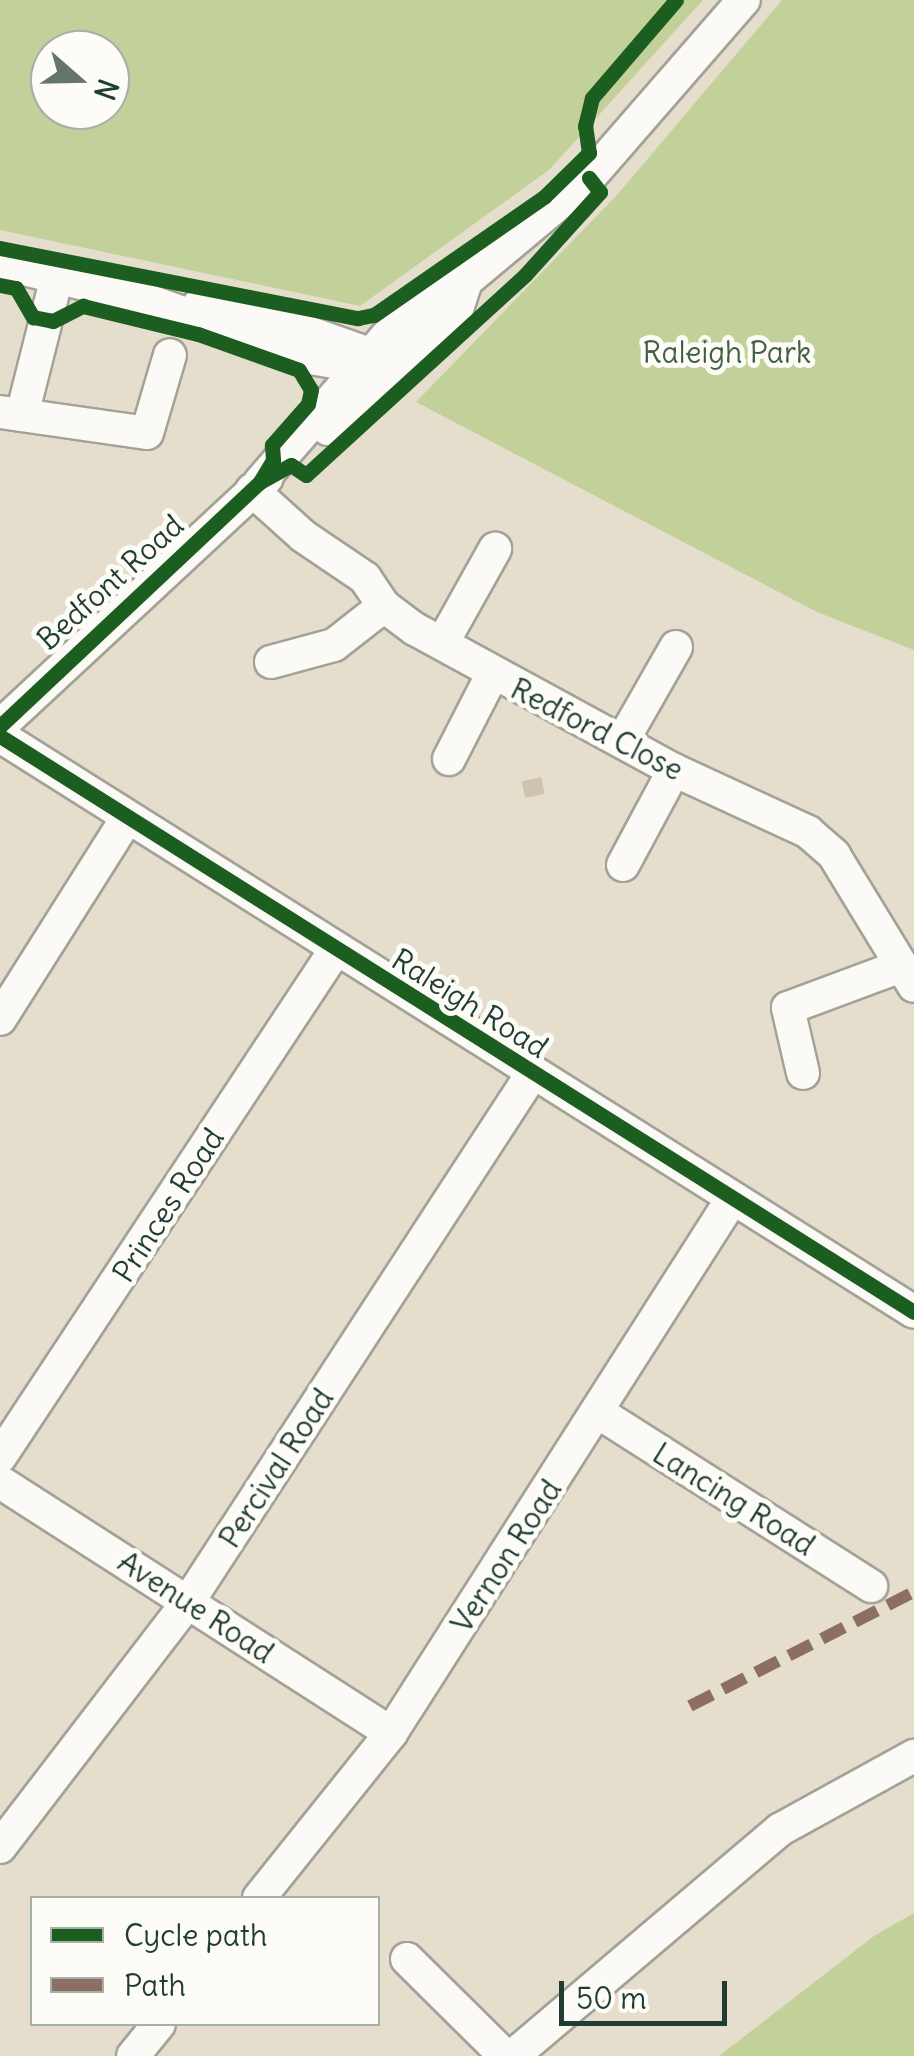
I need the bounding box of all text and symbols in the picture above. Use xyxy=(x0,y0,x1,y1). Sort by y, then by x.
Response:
north arrow xyxy=(30,30,130,130)
text: N xyxy=(86,74,127,105)
park label: Raleigh Park xyxy=(643,334,811,370)
street label: Bedfont Road xyxy=(29,507,191,657)
street label: Redford Close xyxy=(505,670,689,788)
street label: Raleigh Road xyxy=(385,941,555,1065)
street label: Princes Road xyxy=(105,1121,231,1289)
street label: Percival Road xyxy=(211,1382,341,1554)
street label: Lancing Road xyxy=(646,1435,822,1563)
street label: Vernon Road xyxy=(443,1473,569,1639)
street label: Avenue Road xyxy=(112,1543,280,1671)
legend xyxy=(30,1896,380,2026)
text: Cycle path xyxy=(124,1916,267,1954)
scale bar xyxy=(564,1961,732,2023)
text: Path xyxy=(124,1966,186,2004)
text: 50 m xyxy=(576,1979,646,2017)

